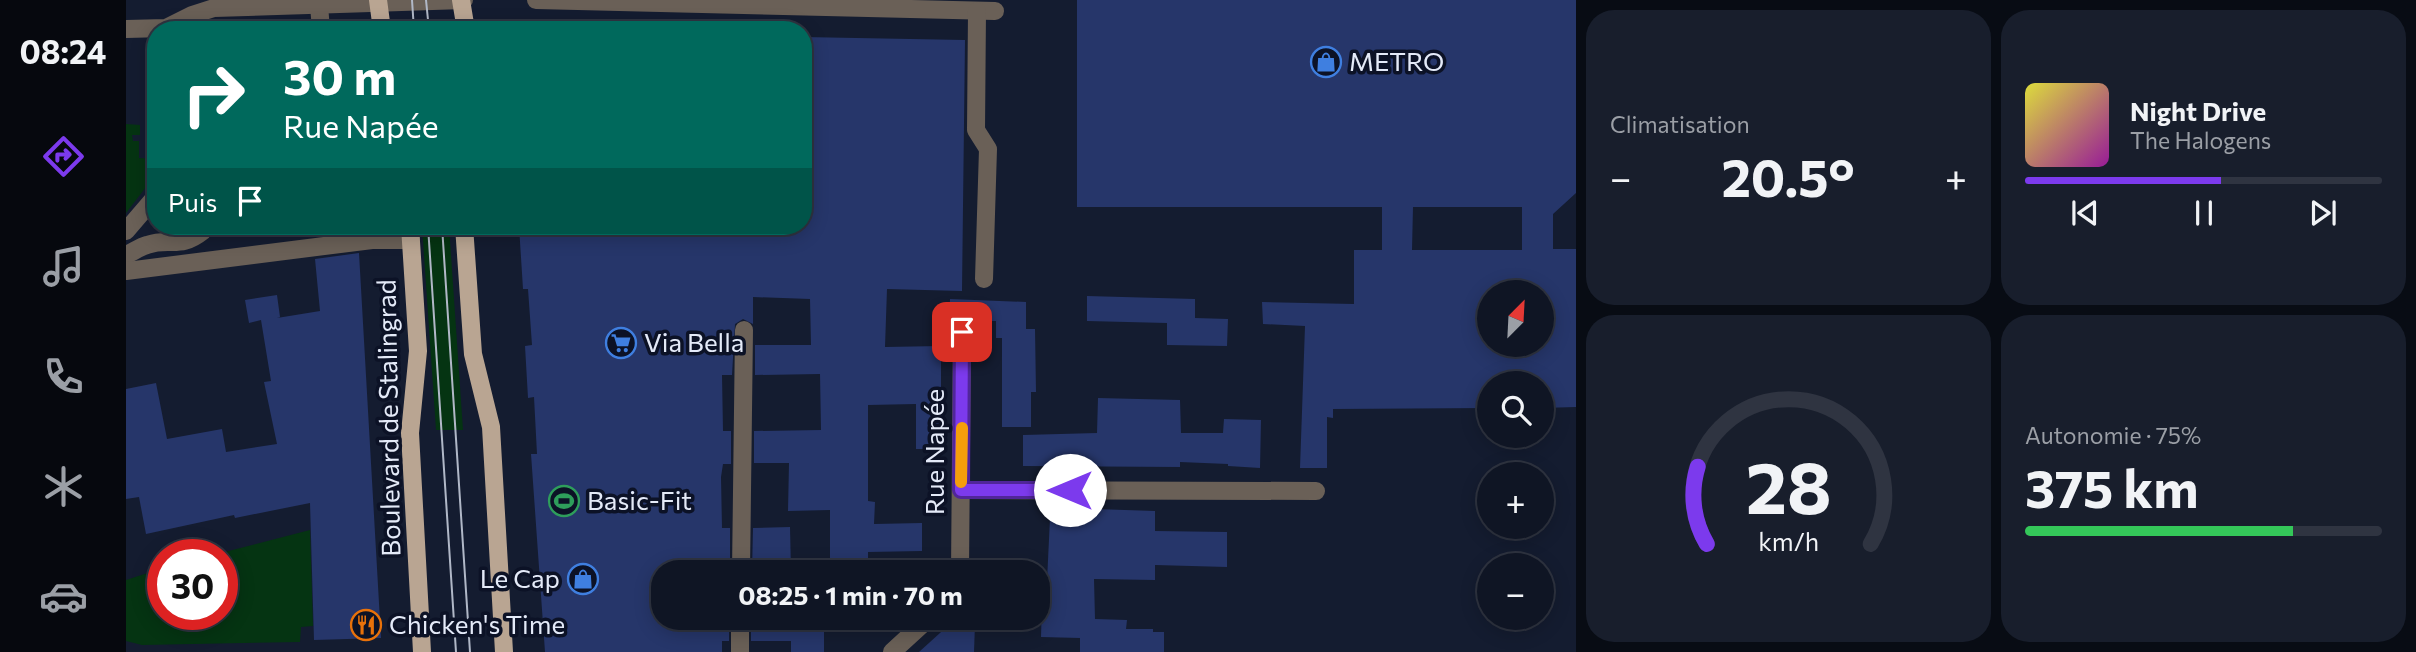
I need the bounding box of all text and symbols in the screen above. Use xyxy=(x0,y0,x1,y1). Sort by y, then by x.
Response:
text: 08:24 xyxy=(20,31,106,71)
text: 30 m xyxy=(283,45,396,105)
shop icon: METRO xyxy=(1309,45,1343,79)
place label: METRO xyxy=(1349,45,1444,76)
icon: right xyxy=(168,49,259,140)
text: Night Drive xyxy=(2130,95,2266,126)
text: Rue Napée xyxy=(283,105,439,145)
text: Climatisation xyxy=(1610,110,1750,138)
text: The Halogens xyxy=(2130,126,2271,154)
icon: directions xyxy=(39,132,88,181)
text: 20.5° xyxy=(1721,144,1855,208)
text: − xyxy=(1610,153,1632,200)
text: + xyxy=(1945,153,1967,200)
icon: arrive xyxy=(231,182,269,220)
text: Puis xyxy=(168,186,217,217)
icon: previous xyxy=(2066,194,2104,232)
icon: pause xyxy=(2185,194,2223,232)
icon: next xyxy=(2304,194,2342,232)
icon: music xyxy=(39,242,88,291)
street label: Boulevard de Stalingrad xyxy=(370,279,405,557)
north arrow xyxy=(1477,280,1554,357)
map controls xyxy=(1477,280,1554,630)
pin xyxy=(932,302,992,362)
icon: arrive xyxy=(943,313,981,351)
supermarket icon: Via Bella xyxy=(604,326,638,360)
place label: Via Bella xyxy=(644,326,744,357)
icon: phone xyxy=(39,352,88,401)
button: search xyxy=(1477,371,1554,448)
street label: Rue Napée xyxy=(918,389,949,515)
text: Autonomie · 75% xyxy=(2025,421,2201,449)
text: 28 xyxy=(1746,441,1832,530)
position arrow xyxy=(1033,453,1107,527)
text: 375 km xyxy=(2025,455,2199,519)
icon: climate xyxy=(39,462,88,511)
button: + xyxy=(1477,462,1554,539)
sports icon: Basic-Fit xyxy=(547,484,581,518)
place label: Basic-Fit xyxy=(587,484,692,515)
text: km/h xyxy=(1758,526,1819,556)
speed limit sign: 30 xyxy=(147,539,238,630)
button: − xyxy=(1477,553,1554,630)
place label: Le Cap xyxy=(480,562,560,593)
shop icon: Le Cap xyxy=(566,562,600,596)
icon: car xyxy=(39,572,88,621)
text: 08:25 · 1 min · 70 m xyxy=(738,579,963,610)
restaurant icon: Chicken's Time xyxy=(349,608,383,642)
place label: Chicken's Time xyxy=(389,608,565,639)

